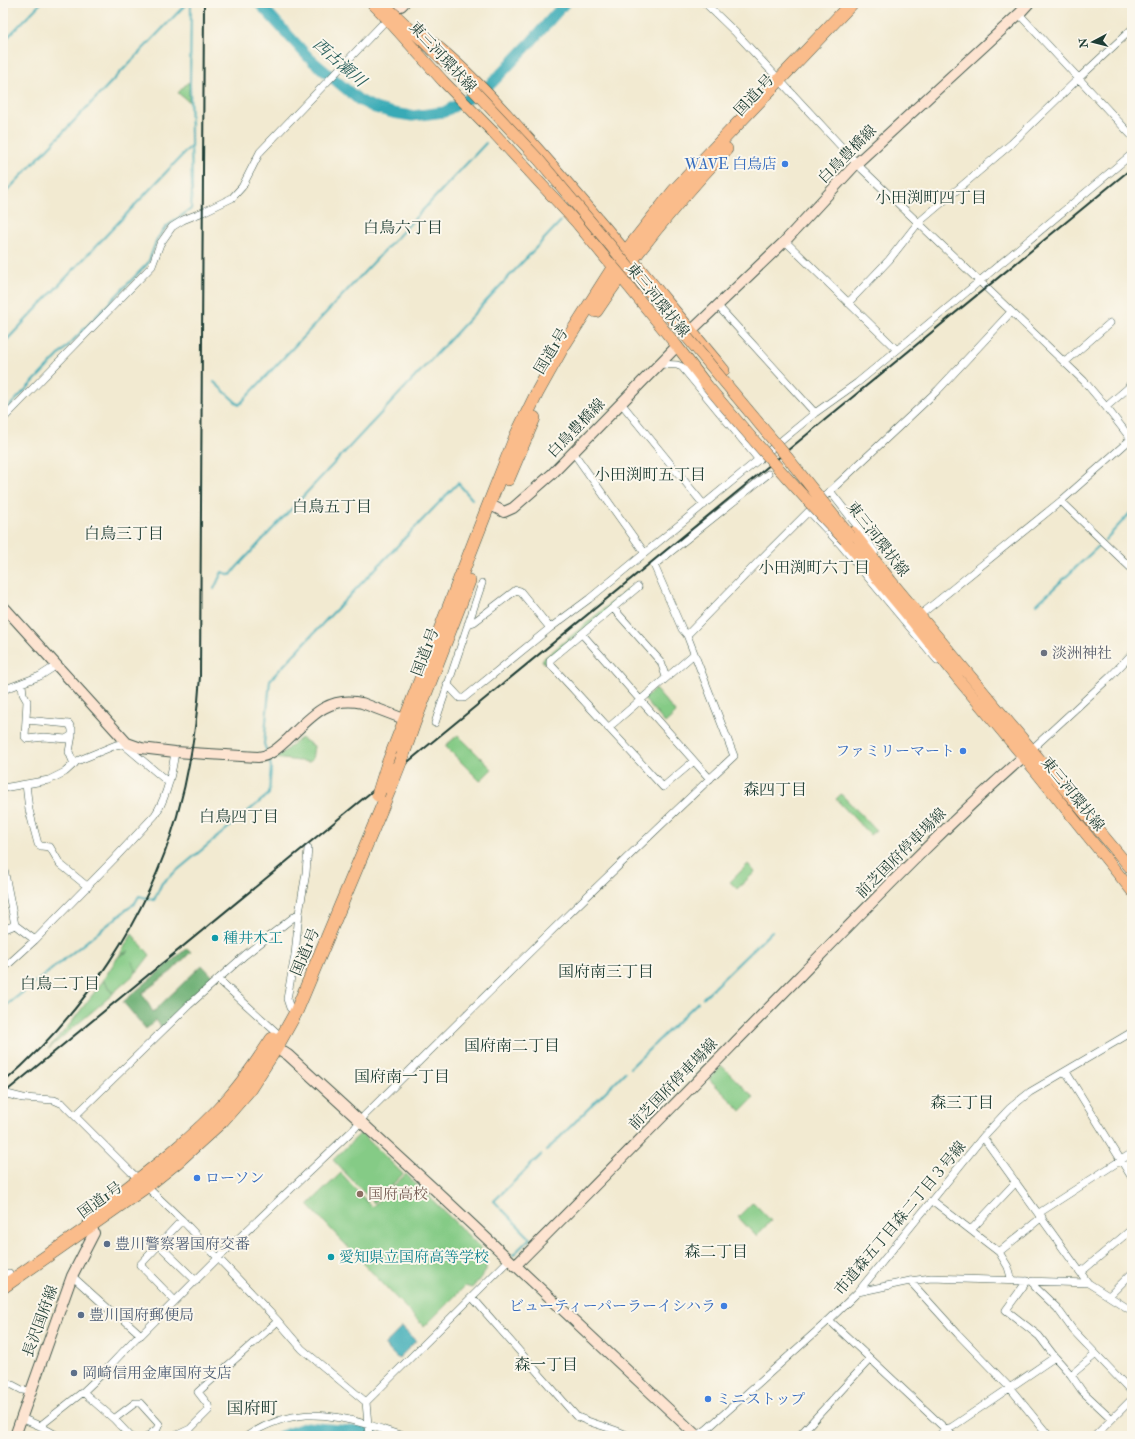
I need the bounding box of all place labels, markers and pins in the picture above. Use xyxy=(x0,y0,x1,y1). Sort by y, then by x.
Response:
place label: WAVE 白鳥店 xyxy=(683,155,777,174)
marker: WAVE 白鳥店 xyxy=(780,159,790,169)
place label: 淡洲神社 xyxy=(1052,644,1112,663)
marker: 淡洲神社 xyxy=(1039,648,1049,658)
place label: ファミリーマート xyxy=(835,742,955,761)
marker: ファミリーマート xyxy=(958,746,968,756)
place label: 種井木工 xyxy=(223,929,283,948)
marker: 種井木工 xyxy=(210,933,220,943)
place label: ローソン xyxy=(205,1169,264,1188)
marker: ローソン xyxy=(192,1173,202,1183)
place label: 国府高校 xyxy=(368,1185,428,1204)
marker: 国府高校 xyxy=(355,1189,365,1199)
place label: 豊川警察署国府交番 xyxy=(115,1235,250,1254)
marker: 豊川警察署国府交番 xyxy=(102,1239,112,1249)
place label: 愛知県立国府高等学校 xyxy=(339,1248,489,1267)
marker: 愛知県立国府高等学校 xyxy=(326,1252,336,1262)
place label: ビューティーパーラーイシハラ xyxy=(509,1297,716,1316)
marker: ビューティーパーラーイシハラ xyxy=(719,1301,729,1311)
place label: 豊川国府郵便局 xyxy=(89,1306,194,1325)
marker: 豊川国府郵便局 xyxy=(76,1310,86,1320)
place label: 岡崎信用金庫国府支店 xyxy=(82,1364,232,1383)
marker: 岡崎信用金庫国府支店 xyxy=(69,1368,79,1378)
place label: ミニストップ xyxy=(716,1390,806,1409)
marker: ミニストップ xyxy=(703,1394,713,1404)

